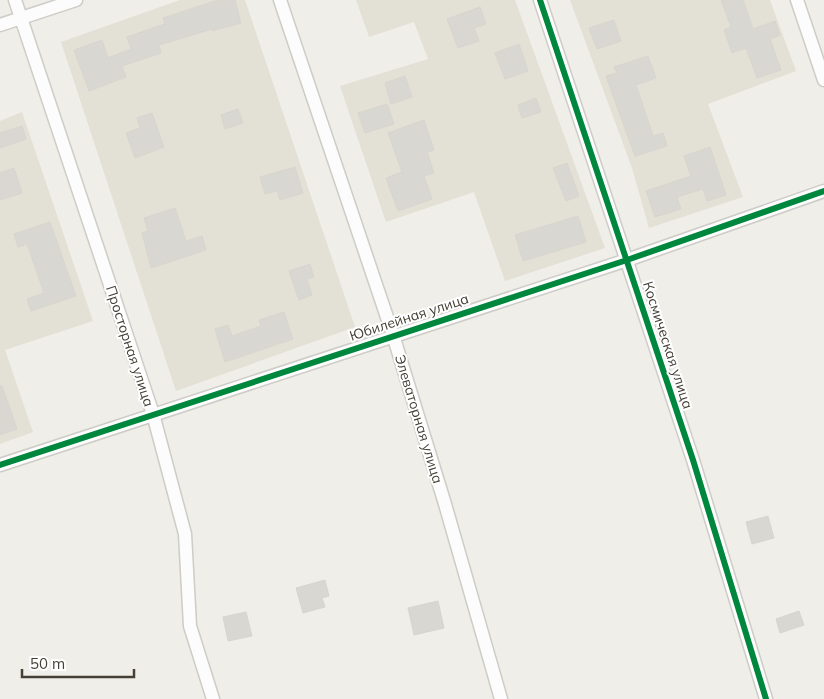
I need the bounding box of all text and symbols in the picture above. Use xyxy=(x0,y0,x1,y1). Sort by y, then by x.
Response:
street label: Космическая улица xyxy=(639,279,697,411)
street label: Просторная улица xyxy=(102,283,158,409)
street label: Юбилейная улица xyxy=(347,289,471,345)
street label: Элеваторная улица xyxy=(391,352,447,486)
scale bar xyxy=(22,646,135,678)
text: 50 m xyxy=(30,654,65,673)

